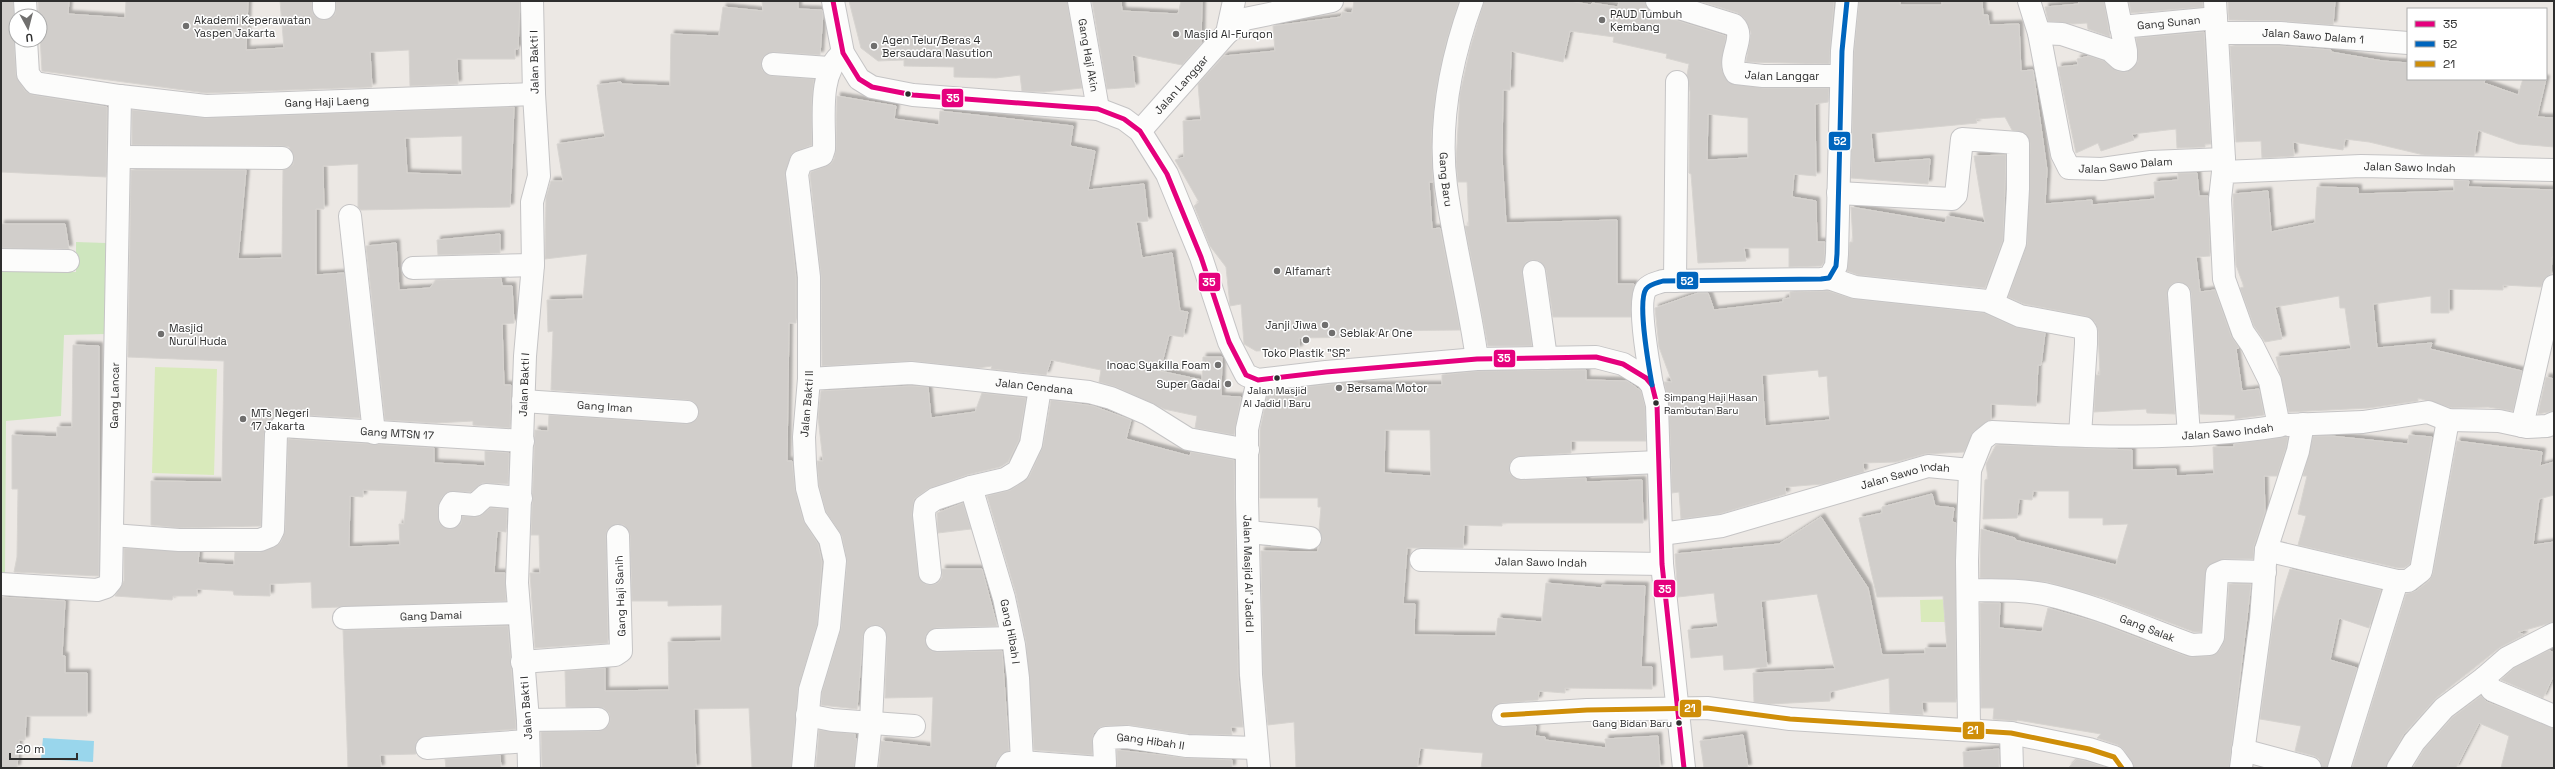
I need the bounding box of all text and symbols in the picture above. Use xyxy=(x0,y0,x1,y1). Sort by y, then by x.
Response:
place label: PAUD Tumbuh Kembang xyxy=(1610,7,1682,34)
north arrow xyxy=(8,8,48,48)
legend xyxy=(2407,8,2547,80)
place label: Akademi Keperawatan Yaspen Jakarta xyxy=(194,13,311,40)
street label: Gang Sunan xyxy=(2136,13,2201,32)
marker: PAUD Tumbuh Kembang xyxy=(1597,15,1607,25)
text: 35 xyxy=(2443,16,2457,32)
street label: Gang Haji Akin xyxy=(1075,17,1102,93)
marker: Akademi Keperawatan Yaspen Jakarta xyxy=(181,21,191,31)
street label: Jalan Sawo Dalam 1 xyxy=(2262,26,2364,47)
place label: Masjid Al-Furqon xyxy=(1184,27,1273,41)
marker: Masjid Al-Furqon xyxy=(1171,29,1181,39)
street label: Jalan Bakti I xyxy=(526,30,542,94)
text: U xyxy=(25,31,34,45)
place label: Agen Telur/Beras 4 Bersaudara Nasution xyxy=(882,33,992,60)
text: 52 xyxy=(2443,36,2457,52)
marker: Agen Telur/Beras 4 Bersaudara Nasution xyxy=(869,41,879,51)
street label: Jalan Langgar xyxy=(1151,52,1211,117)
text: 21 xyxy=(2443,56,2455,72)
street label: Jalan Langgar xyxy=(1744,67,1819,83)
line badge: 35 xyxy=(941,88,964,108)
unlabelled marker xyxy=(903,89,913,99)
text: 35 xyxy=(946,91,960,105)
street label: Gang Haji Laeng xyxy=(284,93,369,110)
line badge: 52 xyxy=(1828,131,1851,151)
text: 52 xyxy=(1833,134,1847,148)
street label: Gang Baru xyxy=(1437,152,1456,208)
street label: Jalan Sawo Dalam xyxy=(2078,154,2173,176)
street label: Jalan Sawo Indah xyxy=(2363,159,2456,175)
place label: Alfamart xyxy=(1285,264,1331,278)
marker: Alfamart xyxy=(1272,266,1282,276)
line badge: 52 xyxy=(1676,271,1699,290)
line badge: 35 xyxy=(1198,272,1221,292)
text: 52 xyxy=(1680,274,1694,288)
text: 35 xyxy=(1202,275,1216,289)
place label: Janji Jiwa xyxy=(1265,318,1318,332)
marker: Janji Jiwa xyxy=(1320,320,1330,330)
place label: Masjid Nurul Huda xyxy=(169,321,227,348)
place label: Seblak Ar One xyxy=(1340,326,1412,340)
marker: Seblak Ar One xyxy=(1327,328,1337,338)
marker: Masjid Nurul Huda xyxy=(156,329,166,339)
marker: Toko Plastik "SR" xyxy=(1301,335,1311,345)
place label: Toko Plastik "SR" xyxy=(1262,346,1350,360)
line badge: 35 xyxy=(1493,349,1516,368)
text: 35 xyxy=(1497,351,1511,365)
street label: Jalan Bakti I xyxy=(516,352,532,417)
place label: Inoac Syakilla Foam xyxy=(1107,358,1210,372)
marker: Inoac Syakilla Foam xyxy=(1213,360,1223,370)
street label: Gang Lancar xyxy=(107,362,122,429)
street label: Jalan Bakti II xyxy=(797,371,816,438)
marker: Jalan Masjid Al Jadid I Baru xyxy=(1272,373,1282,383)
street label: Jalan Cendana xyxy=(995,375,1074,397)
place label: Super Gadai xyxy=(1156,377,1220,391)
marker: Super Gadai xyxy=(1223,379,1233,389)
place label: Bersama Motor xyxy=(1347,381,1427,395)
marker: Bersama Motor xyxy=(1334,383,1344,393)
place label: Jalan Masjid Al Jadid I Baru xyxy=(1243,384,1311,410)
place label: Simpang Haji Hasan Rambutan Baru xyxy=(1664,391,1758,417)
street label: Gang Iman xyxy=(577,398,633,415)
marker: Simpang Haji Hasan Rambutan Baru xyxy=(1651,398,1661,408)
place label: MTs Negeri 17 Jakarta xyxy=(251,406,309,433)
marker: MTs Negeri 17 Jakarta xyxy=(238,414,248,424)
street label: Jalan Sawo Indah xyxy=(2181,420,2274,442)
street label: Gang MTSN 17 xyxy=(360,424,434,442)
street label: Jalan Sawo Indah xyxy=(1859,459,1951,492)
street label: Jalan Masjid Al' Jadid I xyxy=(1240,515,1257,633)
street label: Jalan Sawo Indah xyxy=(1495,554,1587,570)
street label: Gang Haji Sanih xyxy=(612,555,628,637)
line badge: 35 xyxy=(1653,579,1676,598)
text: 35 xyxy=(1658,582,1672,596)
street label: Gang Hibah I xyxy=(997,598,1023,665)
street label: Gang Damai xyxy=(400,608,463,623)
street label: Gang Salak xyxy=(2118,611,2177,645)
street label: Jalan Bakti I xyxy=(517,676,535,740)
line badge: 21 xyxy=(1679,699,1702,718)
text: 21 xyxy=(1684,701,1696,715)
place label: Gang Bidan Baru xyxy=(1592,717,1672,730)
marker: Gang Bidan Baru xyxy=(1674,718,1684,728)
line badge: 21 xyxy=(1962,721,1985,740)
text: 21 xyxy=(1967,723,1979,737)
street label: Gang Hibah II xyxy=(1116,730,1186,753)
scale bar xyxy=(10,735,77,761)
text: 20 m xyxy=(16,741,44,757)

